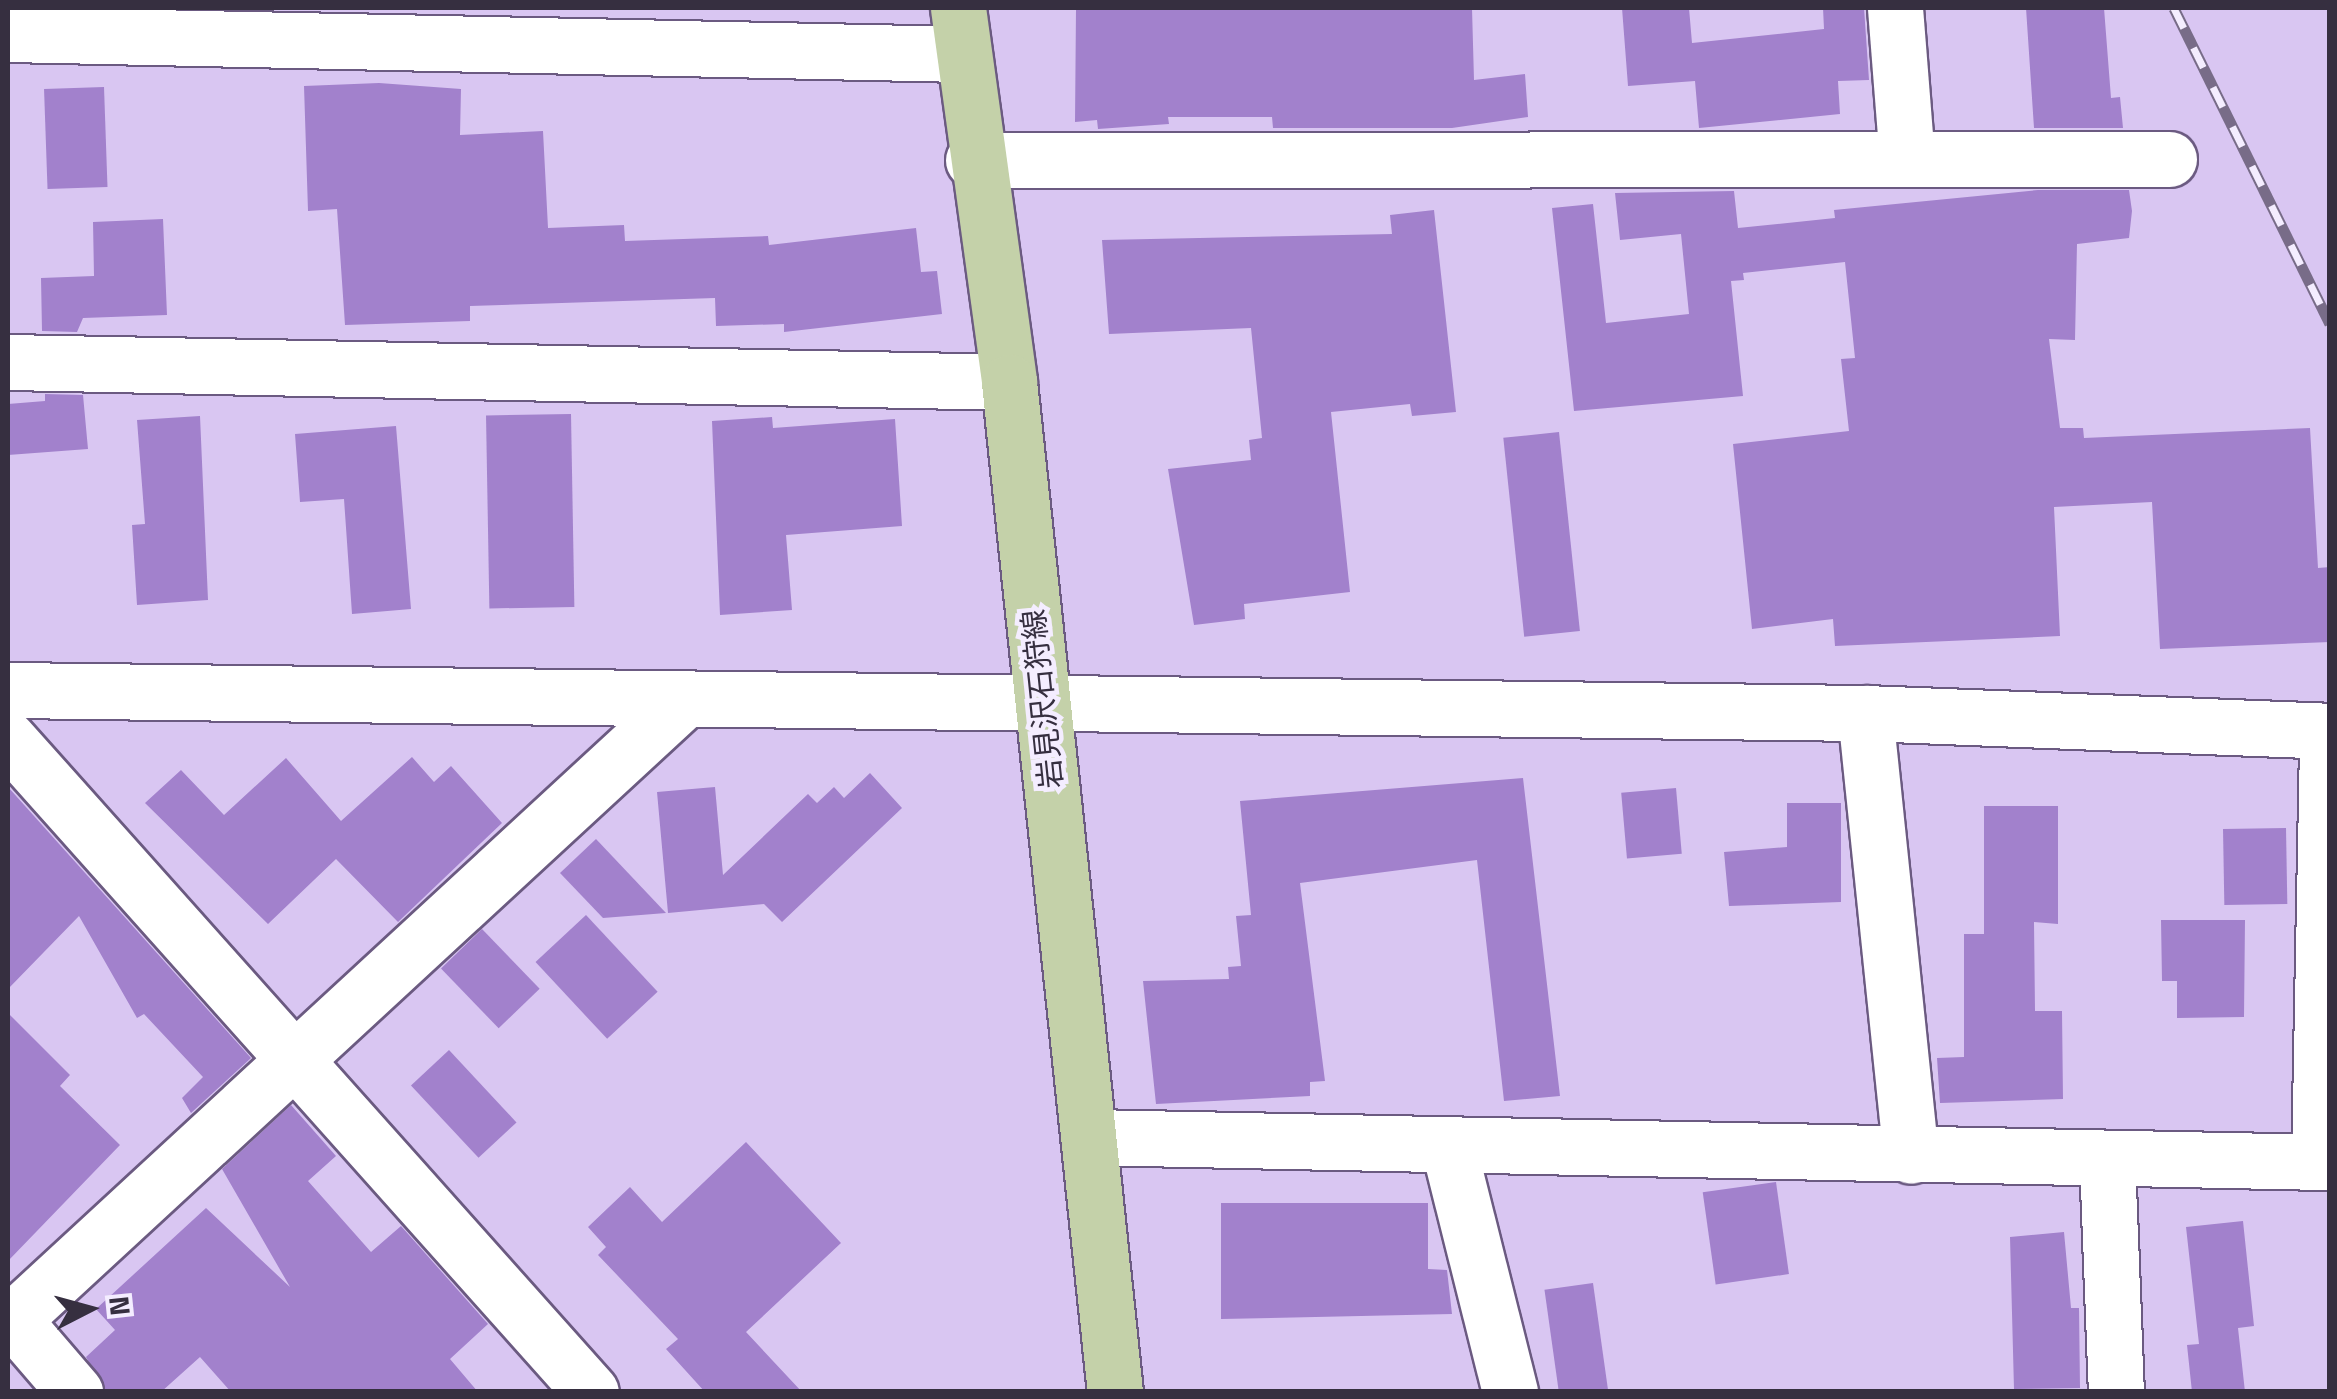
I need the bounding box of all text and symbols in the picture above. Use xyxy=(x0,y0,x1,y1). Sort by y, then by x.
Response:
street label: 岩見沢石狩線 xyxy=(1015,608,1069,790)
north arrow xyxy=(40,1259,140,1359)
text: N xyxy=(98,1294,143,1318)

